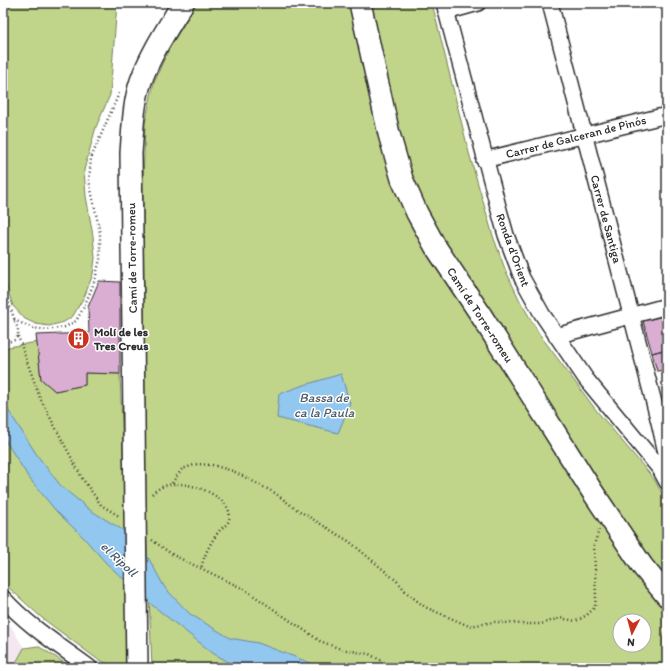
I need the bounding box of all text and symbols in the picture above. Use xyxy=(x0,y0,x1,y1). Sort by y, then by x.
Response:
street label: Carrer de Galceran de Pinós xyxy=(504,113,648,161)
street label: Carrer de Santiga xyxy=(587,173,625,265)
street label: Camí de Torre-romeu xyxy=(124,202,140,313)
street label: Ronda d'Orient xyxy=(493,211,533,289)
street label: Camí de Torre-romeu xyxy=(444,265,516,366)
place label: Molí de les Tres Creus xyxy=(93,325,149,353)
building icon: Molí de les Tres Creus xyxy=(65,326,91,352)
water label: Bassa de ca la Paula xyxy=(294,390,355,420)
water label: el Ripoll xyxy=(98,538,141,581)
north arrow xyxy=(612,613,652,653)
text: N xyxy=(627,636,635,649)

